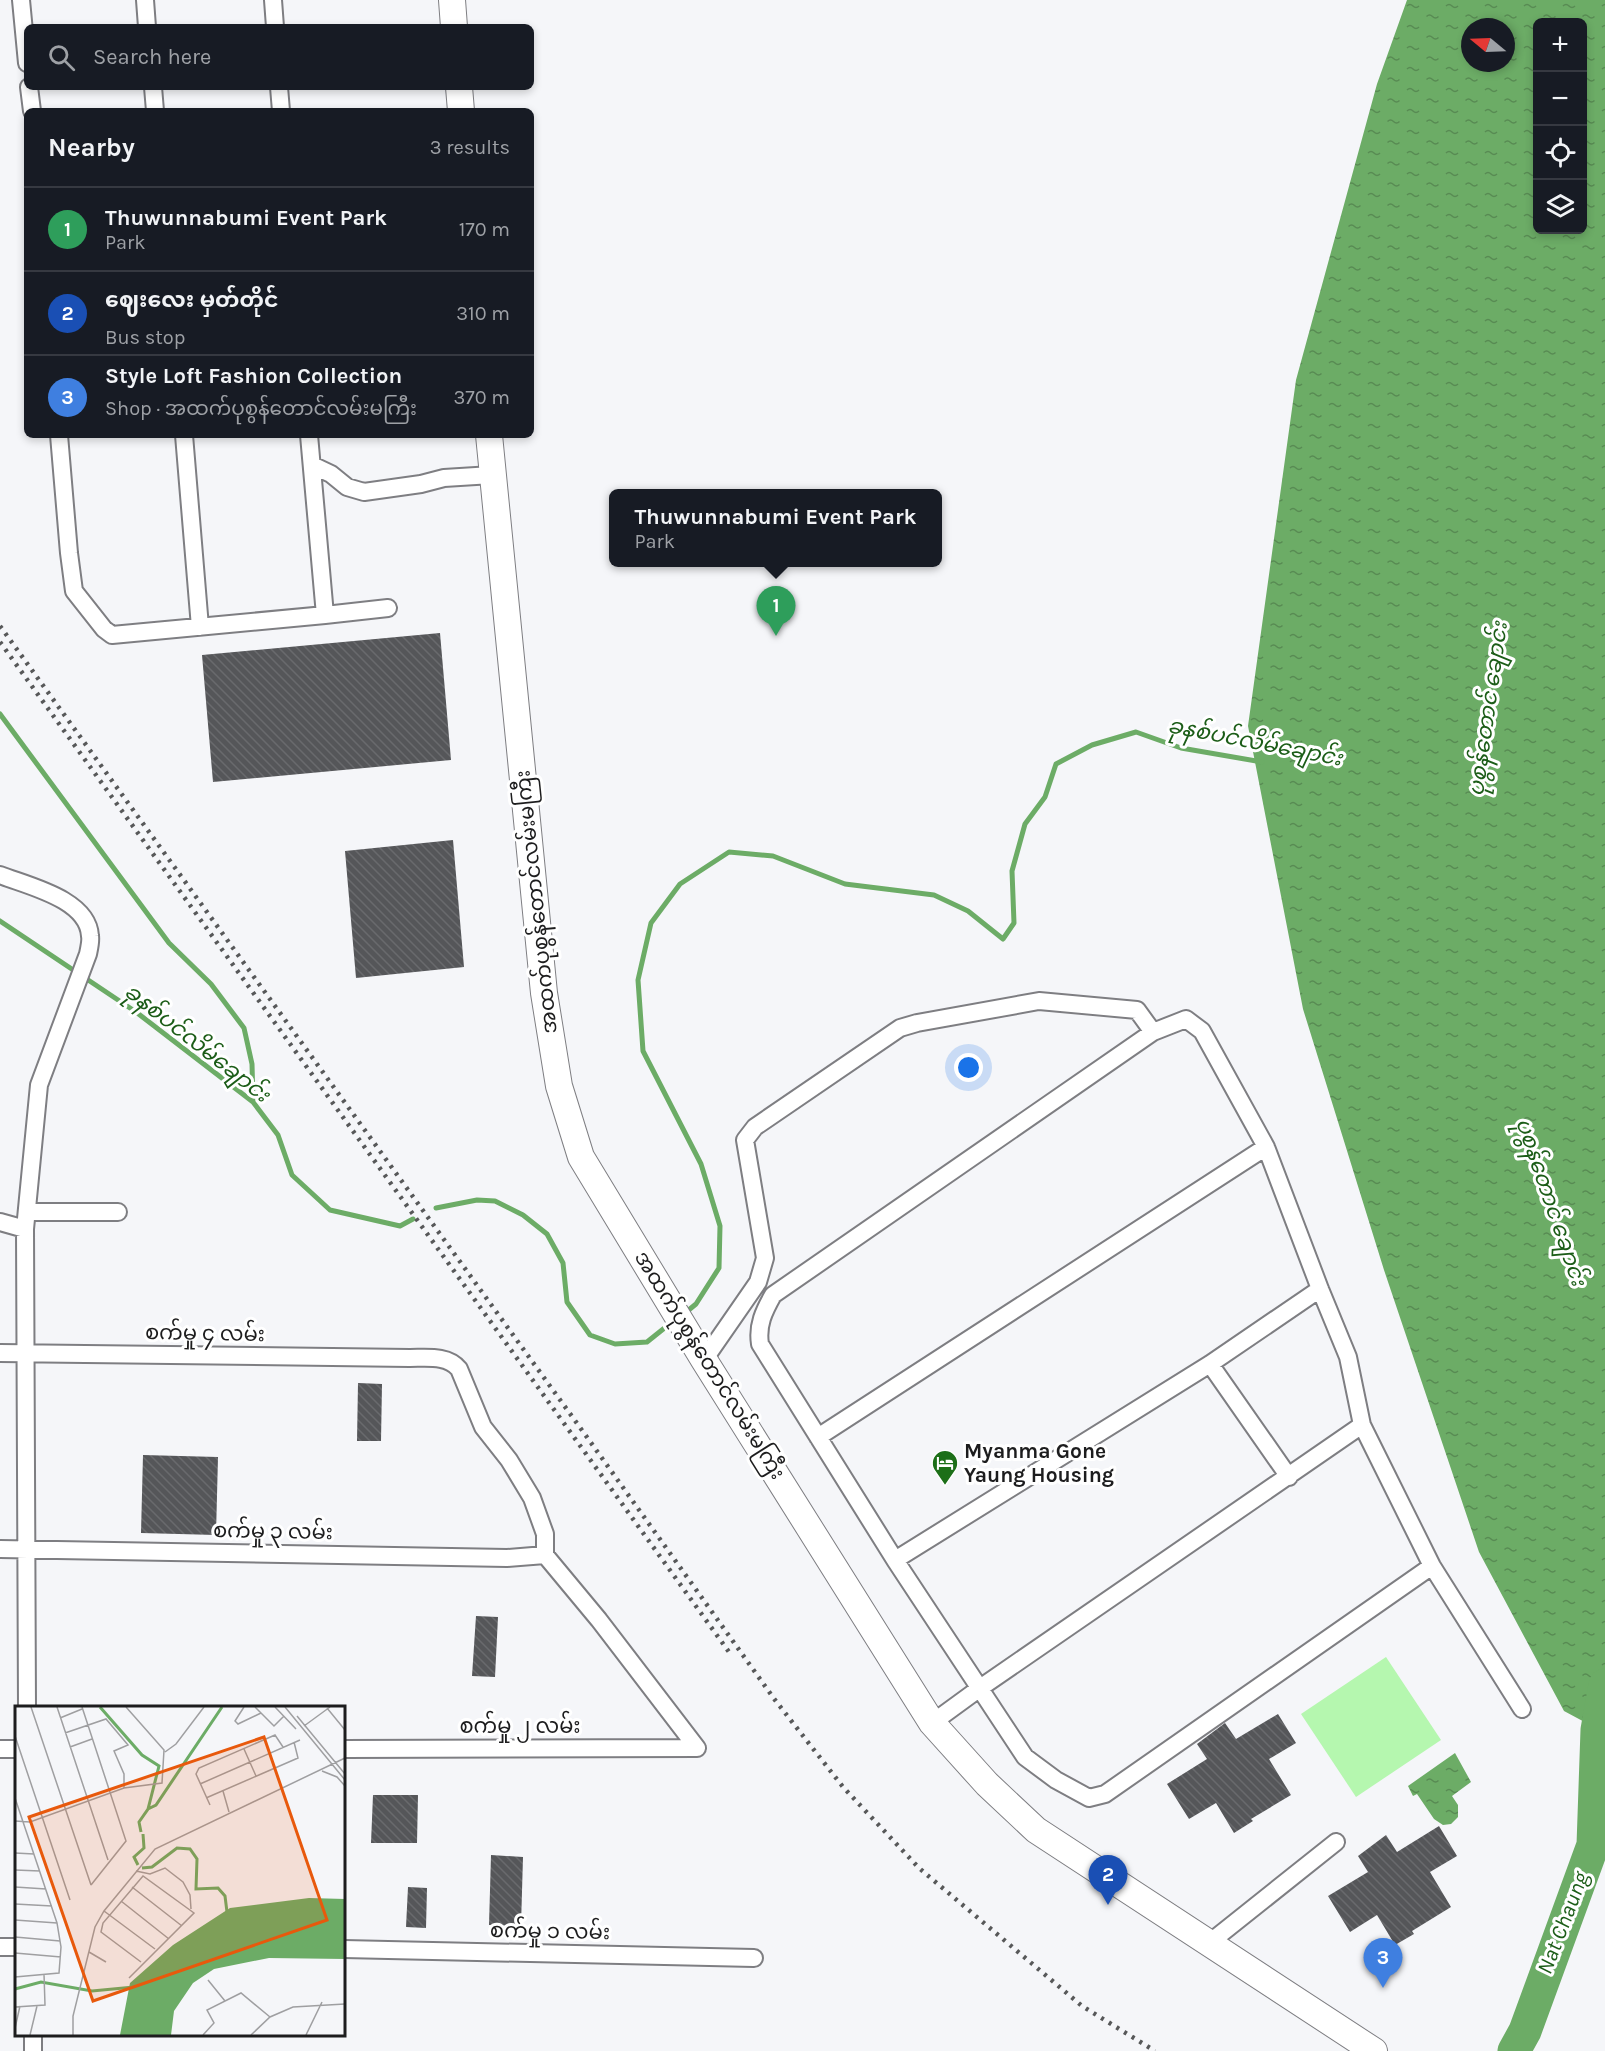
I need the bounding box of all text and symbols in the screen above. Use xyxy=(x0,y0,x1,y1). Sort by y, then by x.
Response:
north arrow xyxy=(1461,18,1515,72)
map controls xyxy=(1533,18,1587,234)
button: + xyxy=(1533,18,1587,72)
search box xyxy=(24,24,534,90)
icon: search xyxy=(45,41,78,74)
text: Search here xyxy=(93,44,211,70)
button: − xyxy=(1533,72,1587,126)
button: locate xyxy=(1533,126,1587,180)
text: Nearby xyxy=(48,132,135,163)
text: 3 results xyxy=(430,136,510,159)
button: layers xyxy=(1533,180,1587,234)
text: Thuwunnabumi Event Park xyxy=(105,205,387,231)
text: 1 xyxy=(64,218,71,241)
text: 170 m xyxy=(459,218,510,241)
text: Park xyxy=(105,231,146,254)
text: ဈေးလေး မှတ်တိုင် xyxy=(105,287,278,313)
text: 2 xyxy=(61,302,74,325)
text: 310 m xyxy=(456,302,510,325)
text: Bus stop xyxy=(105,326,185,349)
text: Style Loft Fashion Collection xyxy=(105,363,402,389)
text: 3 xyxy=(61,386,74,409)
text: 370 m xyxy=(453,386,510,409)
text: Shop · အထက်ပုစွန်တောင်လမ်းမကြီး xyxy=(105,397,417,420)
popup xyxy=(609,489,942,567)
text: Thuwunnabumi Event Park xyxy=(634,504,917,530)
text: Park xyxy=(634,530,675,553)
pin: 1 xyxy=(756,586,796,636)
water label: ပုစွန်တောင် ချောင်း xyxy=(1460,618,1518,798)
water label: ခုနစ်ပင်လိမ်ချောင်း xyxy=(1165,709,1346,777)
street label: အထက်ပုစွန်တောင်လမ်းမကြီး xyxy=(506,769,567,1035)
water label: ခုနစ်ပင်လိမ်ချောင်း xyxy=(116,976,278,1113)
your location xyxy=(954,1053,983,1082)
water label: ပုစွန်တောင် ချောင်း xyxy=(1505,1114,1595,1292)
street label: အထက်ပုစွန်တောင်လမ်းမကြီး xyxy=(625,1244,794,1486)
street label: စက်မှု ၄ လမ်း xyxy=(145,1316,265,1351)
place label: Myanma Gone Yaung Housing xyxy=(964,1439,1114,1487)
hotel icon: Myanma Gone Yaung Housing xyxy=(930,1448,960,1486)
street label: စက်မှု ၃ လမ်း xyxy=(213,1514,333,1549)
inset map xyxy=(15,1706,345,2036)
street label: စက်မှု ၂ လမ်း xyxy=(459,1710,581,1743)
pin: 2 xyxy=(1088,1856,1128,1905)
water label: Nat Chaung xyxy=(1532,1868,1595,1978)
street label: စက်မှု ၁ လမ်း xyxy=(490,1914,610,1949)
pin: 3 xyxy=(1364,1938,1402,1988)

